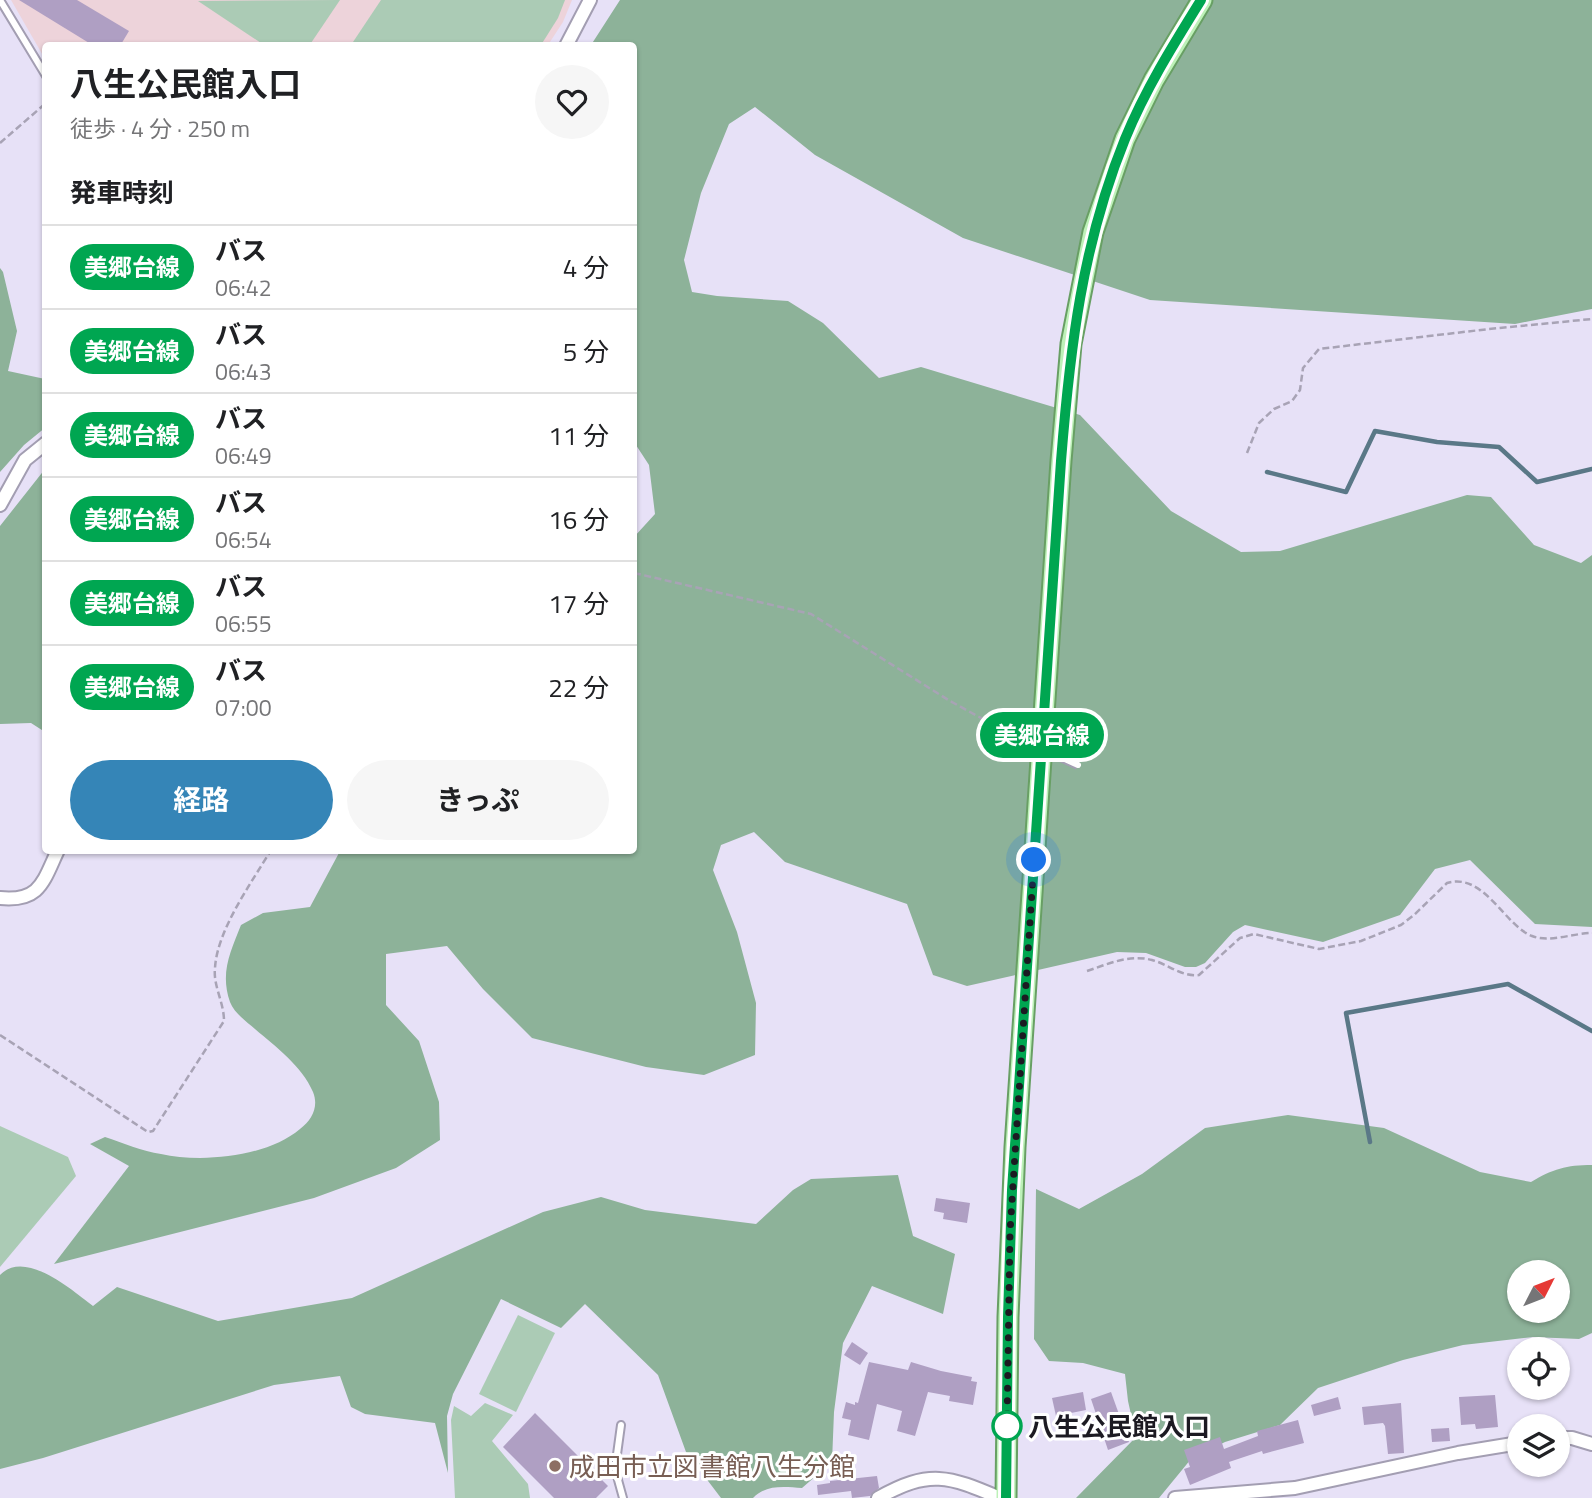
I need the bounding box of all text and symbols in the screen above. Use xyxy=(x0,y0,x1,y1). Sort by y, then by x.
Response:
text: 八生公民館入口 xyxy=(70,59,301,109)
button: heart xyxy=(535,65,609,139)
text: 徒歩 · 4 分 · 250 m xyxy=(70,111,250,146)
text: 発車時刻 xyxy=(70,173,174,212)
text: バス xyxy=(215,231,267,270)
text: 4 分 xyxy=(563,248,609,287)
text: 美郷台線 xyxy=(84,249,180,285)
text: 06:42 xyxy=(215,270,272,305)
text: バス xyxy=(215,315,267,354)
text: 5 分 xyxy=(563,332,609,371)
text: 美郷台線 xyxy=(84,333,180,369)
text: 06:43 xyxy=(215,354,272,389)
text: バス xyxy=(215,399,267,438)
text: 11 分 xyxy=(548,416,609,455)
text: 美郷台線 xyxy=(84,417,180,453)
text: 06:49 xyxy=(215,438,272,473)
text: バス xyxy=(215,483,267,522)
text: 16 分 xyxy=(548,500,609,539)
text: 美郷台線 xyxy=(84,501,180,537)
text: 06:54 xyxy=(215,522,272,557)
text: バス xyxy=(215,567,267,606)
text: 17 分 xyxy=(548,584,609,623)
text: 美郷台線 xyxy=(84,585,180,621)
text: 06:55 xyxy=(215,606,272,641)
text: バス xyxy=(215,651,267,690)
text: 22 分 xyxy=(548,668,609,707)
text: 美郷台線 xyxy=(84,669,180,705)
text: 07:00 xyxy=(215,690,272,725)
line badge: 美郷台線 xyxy=(993,712,1091,758)
text: 美郷台線 xyxy=(994,717,1090,753)
button: 経路 xyxy=(70,760,333,840)
button: きっぷ xyxy=(347,760,609,840)
your location xyxy=(1016,842,1051,877)
north arrow xyxy=(1507,1260,1570,1323)
map controls xyxy=(1507,1260,1570,1477)
button: locate xyxy=(1507,1337,1570,1400)
place label: 八生公民館入口 xyxy=(1028,1407,1210,1446)
marker: 八生公民館入口 xyxy=(992,1411,1022,1441)
button: layers xyxy=(1507,1414,1570,1477)
place label: 成田市立図書館八生分館 xyxy=(569,1447,855,1486)
marker: 成田市立図書館八生分館 xyxy=(547,1458,563,1474)

